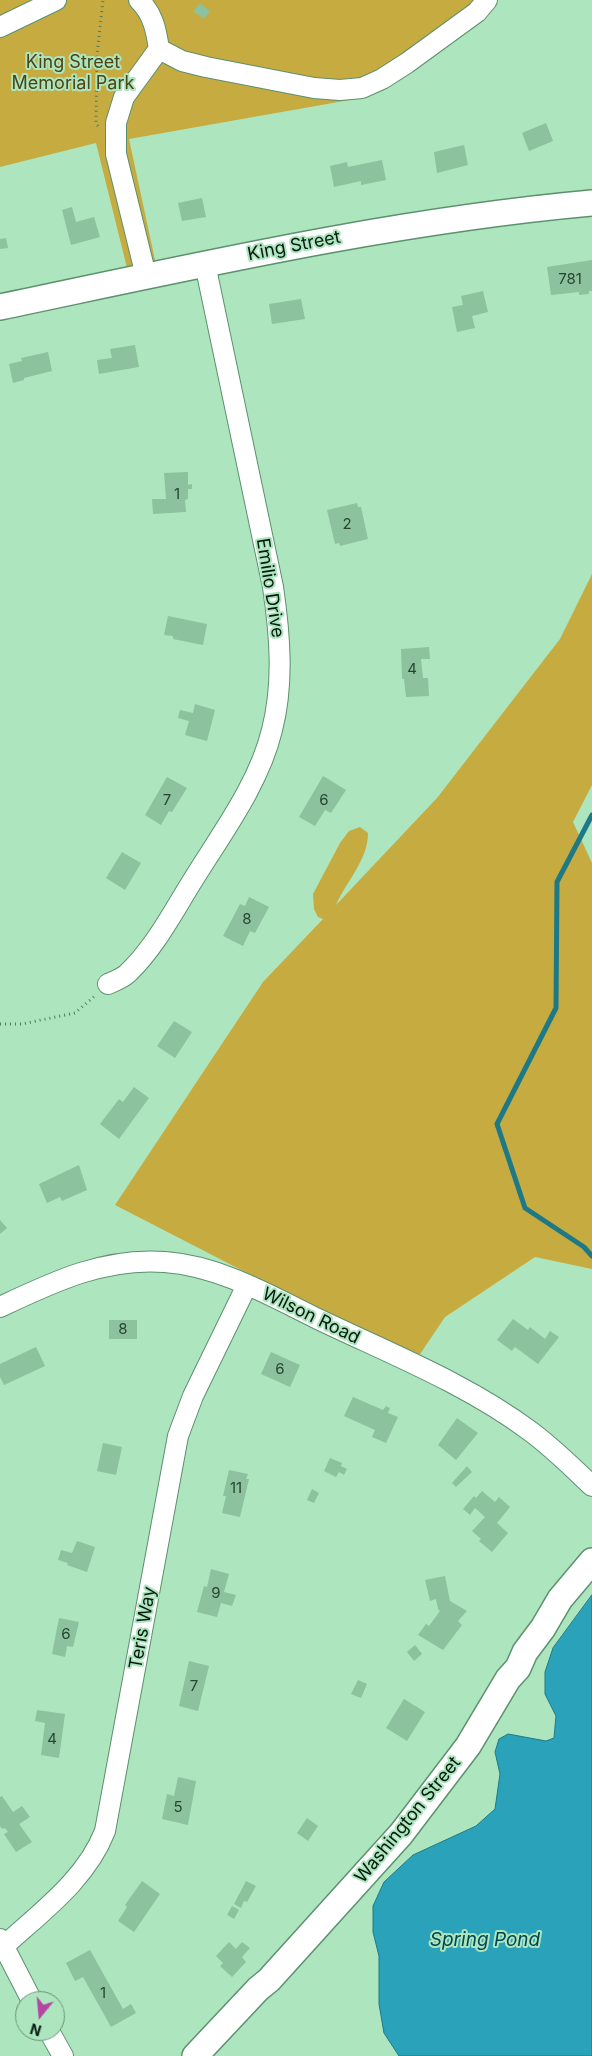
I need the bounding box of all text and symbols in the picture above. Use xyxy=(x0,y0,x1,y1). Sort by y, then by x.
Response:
park label: King Street Memorial Park xyxy=(12,52,134,94)
street label: King Street xyxy=(246,226,342,266)
house number: 781 xyxy=(558,270,582,288)
house number: 1 xyxy=(174,485,180,503)
house number: 2 xyxy=(342,515,352,533)
street label: Emilio Drive xyxy=(251,537,289,639)
house number: 4 xyxy=(407,660,417,678)
house number: 7 xyxy=(163,791,171,809)
house number: 6 xyxy=(319,791,329,809)
house number: 8 xyxy=(242,910,252,928)
street label: Wilson Road xyxy=(259,1283,363,1349)
house number: 8 xyxy=(118,1320,128,1338)
house number: 6 xyxy=(275,1360,285,1378)
house number: 11 xyxy=(230,1479,242,1497)
house number: 9 xyxy=(211,1584,221,1602)
street label: Teris Way xyxy=(125,1585,161,1671)
house number: 6 xyxy=(61,1625,71,1643)
house number: 7 xyxy=(190,1677,198,1695)
house number: 4 xyxy=(47,1730,57,1748)
street label: Washington Street xyxy=(350,1753,466,1887)
house number: 5 xyxy=(173,1798,183,1816)
water label: Spring Pond xyxy=(430,1929,540,1951)
house number: 1 xyxy=(100,1984,106,2002)
north arrow xyxy=(15,1991,65,2041)
text: N xyxy=(28,2020,43,2040)

